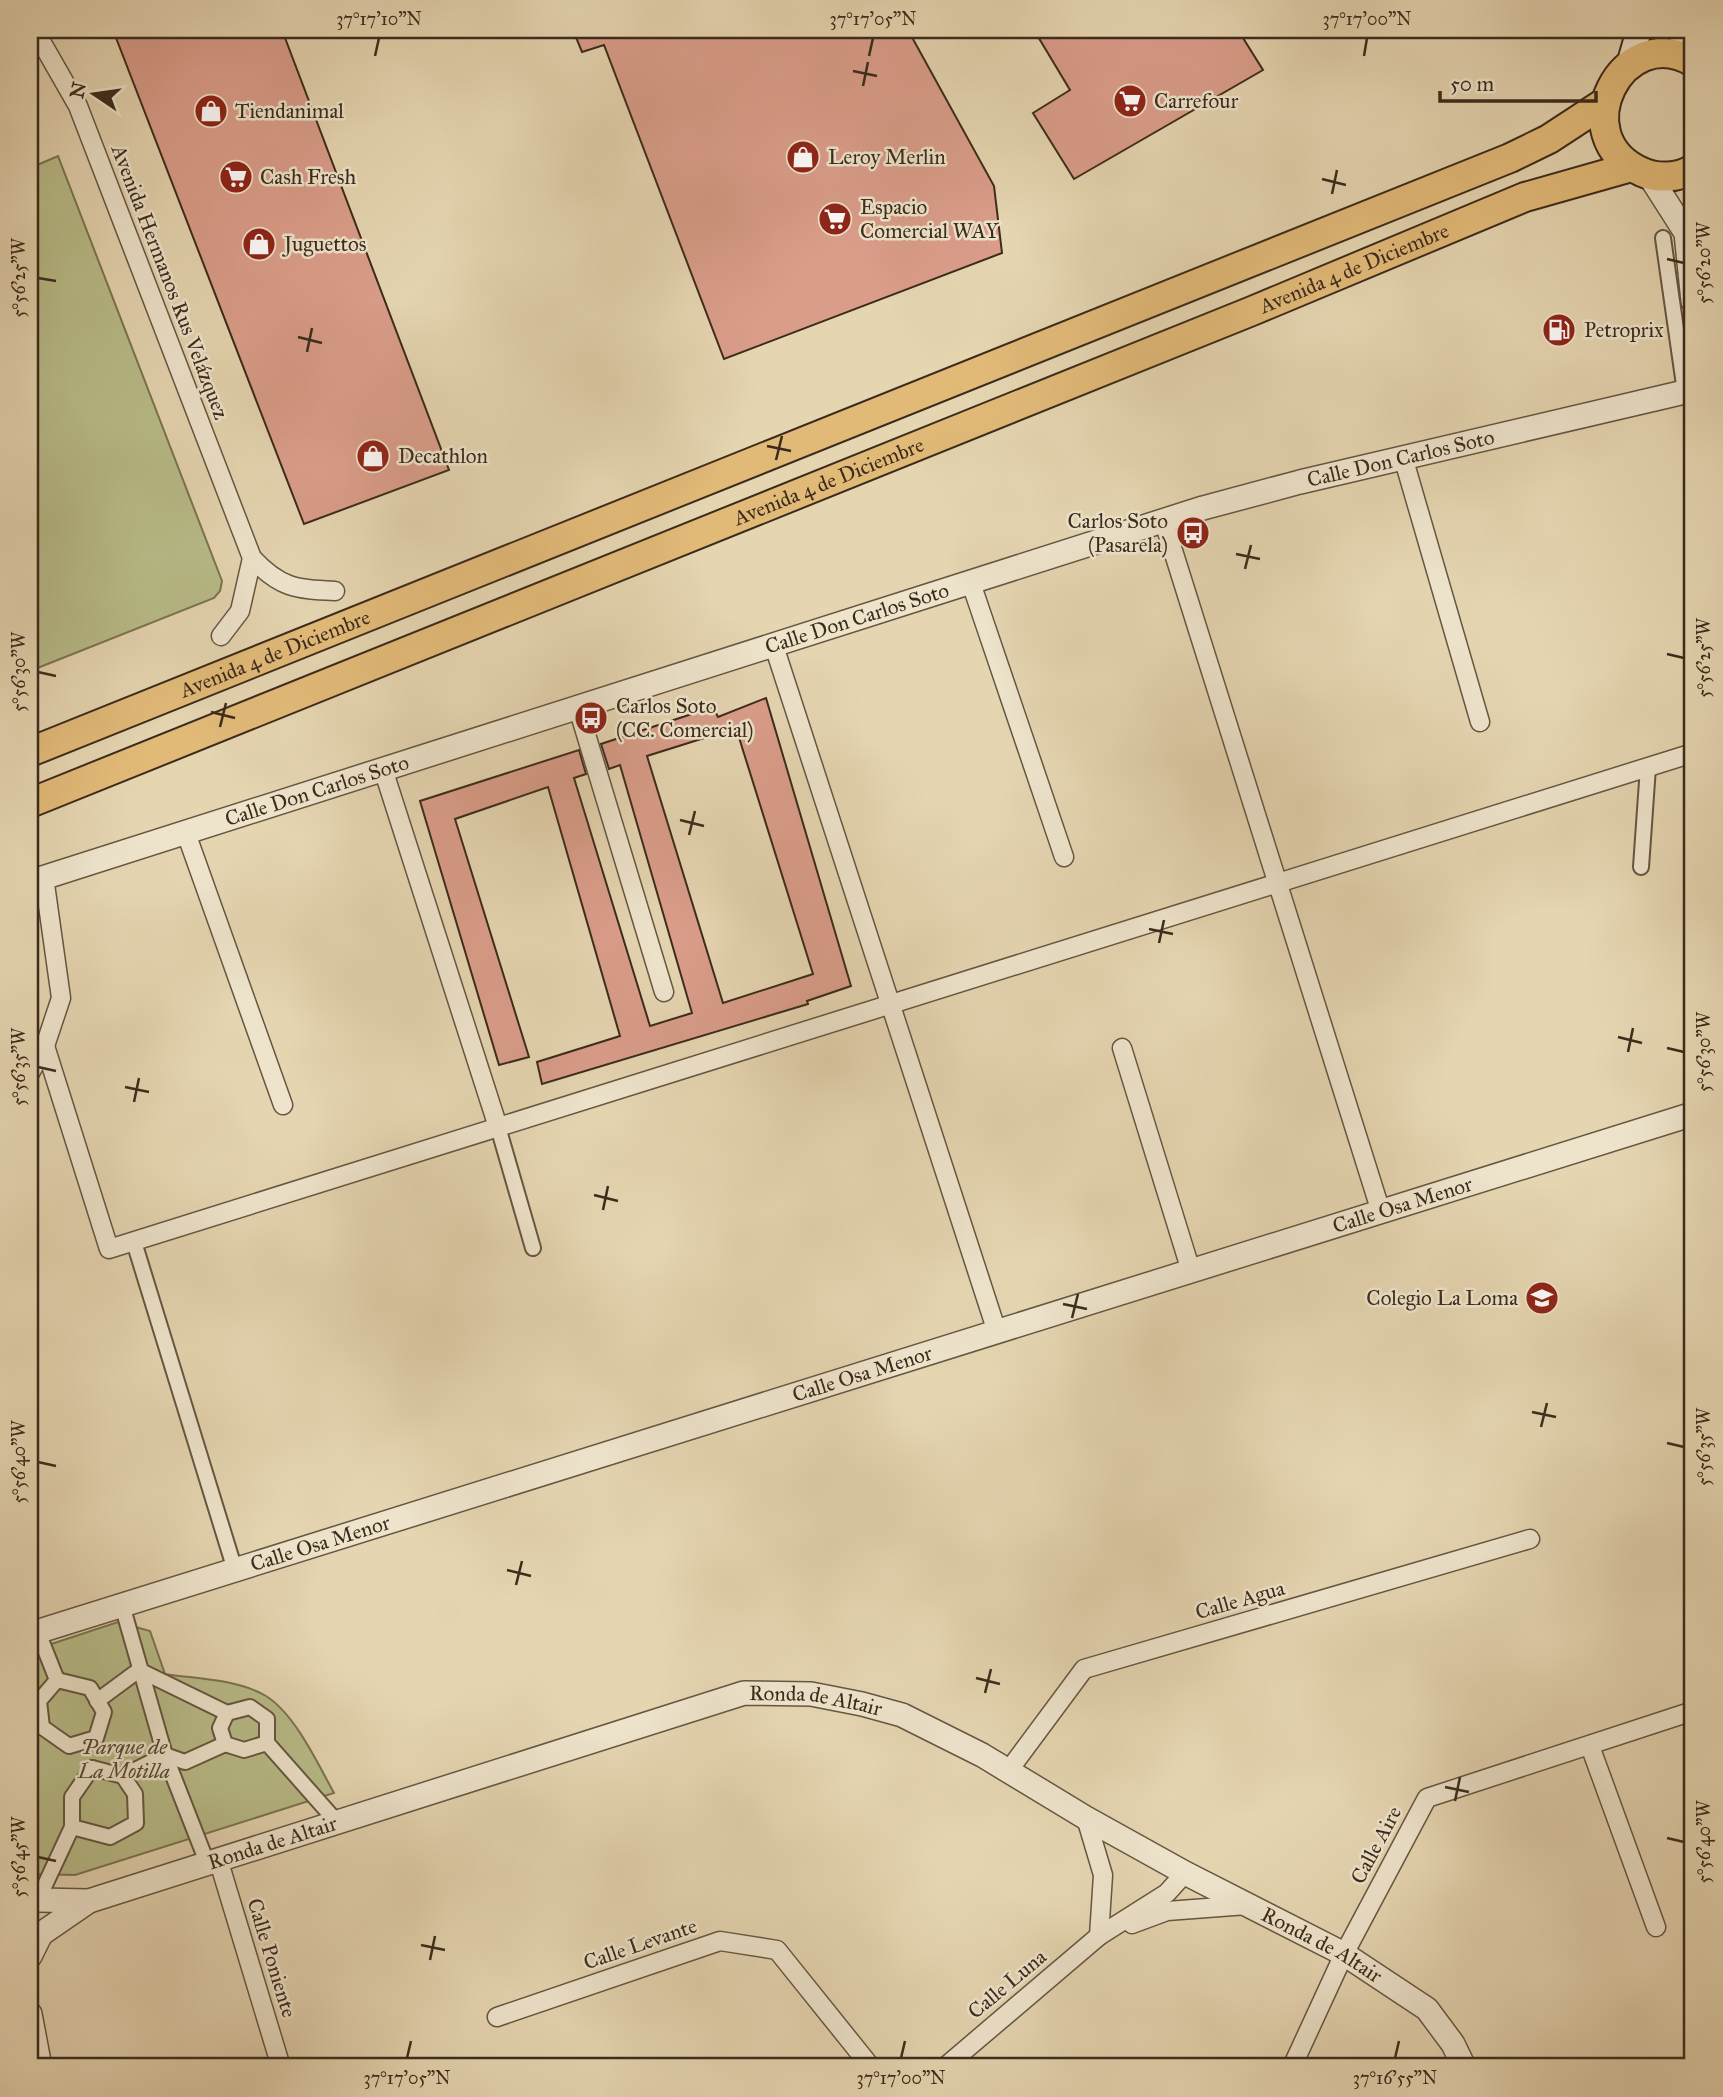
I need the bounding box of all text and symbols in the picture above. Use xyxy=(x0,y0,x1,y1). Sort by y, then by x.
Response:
text: 37°17'10"N xyxy=(336,8,422,30)
text: 37°17'05"N xyxy=(829,8,917,30)
text: 37°17'00"N xyxy=(1322,8,1412,30)
north arrow xyxy=(60,60,130,130)
scale bar xyxy=(1440,60,1595,104)
text: 50 m xyxy=(1450,71,1495,97)
text: N xyxy=(65,80,91,101)
supermarket icon: Carrefour xyxy=(1111,82,1149,120)
place label: Carrefour xyxy=(1154,88,1238,114)
shop icon: Tiendanimal xyxy=(192,92,230,130)
place label: Tiendanimal xyxy=(235,98,344,124)
shop icon: Leroy Merlin xyxy=(784,138,822,176)
street label: Avenida Hermanos Rus Velázquez xyxy=(105,140,235,423)
place label: Leroy Merlin xyxy=(828,144,946,170)
supermarket icon: Cash Fresh xyxy=(217,158,255,196)
place label: Cash Fresh xyxy=(260,164,356,190)
place label: Espacio Comercial WAY xyxy=(860,194,999,244)
supermarket icon: Espacio Comercial WAY xyxy=(816,200,854,238)
street label: Avenida 4 de Diciembre xyxy=(1255,217,1453,320)
text: 5°56'20"W xyxy=(1693,221,1715,304)
shop icon: Juguettos xyxy=(240,225,278,263)
place label: Juguettos xyxy=(282,231,366,257)
text: 5°56'25"W xyxy=(8,237,30,318)
fuel station icon: Petroprix xyxy=(1540,311,1578,349)
place label: Petroprix xyxy=(1584,317,1664,343)
street label: Calle Don Carlos Soto xyxy=(1304,424,1497,493)
street label: Avenida 4 de Diciembre xyxy=(729,431,928,532)
shop icon: Decathlon xyxy=(354,437,392,475)
place label: Decathlon xyxy=(398,443,488,469)
place label: Carlos Soto (Pasarela) xyxy=(1068,508,1168,558)
bus stop icon: Carlos Soto (Pasarela) xyxy=(1174,514,1212,552)
street label: Calle Don Carlos Soto xyxy=(762,577,952,660)
street label: Avenida 4 de Diciembre xyxy=(175,604,374,704)
text: 5°56'25"W xyxy=(1693,617,1715,698)
text: 5°56'30"W xyxy=(8,631,30,712)
place label: Carlos Soto (CC. Comercial) xyxy=(616,693,754,743)
bus stop icon: Carlos Soto (CC. Comercial) xyxy=(572,699,610,737)
street label: Calle Don Carlos Soto xyxy=(222,749,412,832)
text: 5°56'30"W xyxy=(1693,1011,1715,1092)
text: 5°56'35"W xyxy=(8,1027,30,1106)
street label: Calle Osa Menor xyxy=(1329,1171,1476,1239)
school or university icon: Colegio La Loma xyxy=(1523,1279,1561,1317)
place label: Colegio La Loma xyxy=(1366,1285,1518,1311)
street label: Calle Osa Menor xyxy=(789,1340,935,1408)
text: 5°56'35"W xyxy=(1693,1407,1715,1486)
text: 5°56'40"W xyxy=(8,1420,30,1503)
street label: Calle Osa Menor xyxy=(247,1509,393,1577)
street label: Calle Agua xyxy=(1192,1575,1288,1625)
street label: Ronda de Altair xyxy=(749,1680,885,1722)
park label: Parque de La Motilla xyxy=(77,1734,170,1784)
text: 5°56'40"W xyxy=(1693,1800,1715,1883)
street label: Calle Aire xyxy=(1345,1802,1407,1888)
street label: Ronda de Altair xyxy=(205,1810,340,1875)
text: 5°56'45"W xyxy=(8,1816,30,1897)
street label: Calle Poniente xyxy=(242,1895,303,2021)
street label: Ronda de Altair xyxy=(1257,1901,1387,1989)
street label: Calle Levante xyxy=(580,1912,700,1976)
street label: Calle Luna xyxy=(962,1944,1052,2024)
text: 37°17'05"N xyxy=(363,2067,451,2089)
text: 37°17'00"N xyxy=(856,2067,946,2089)
text: 37°16'55"N xyxy=(1353,2067,1437,2089)

